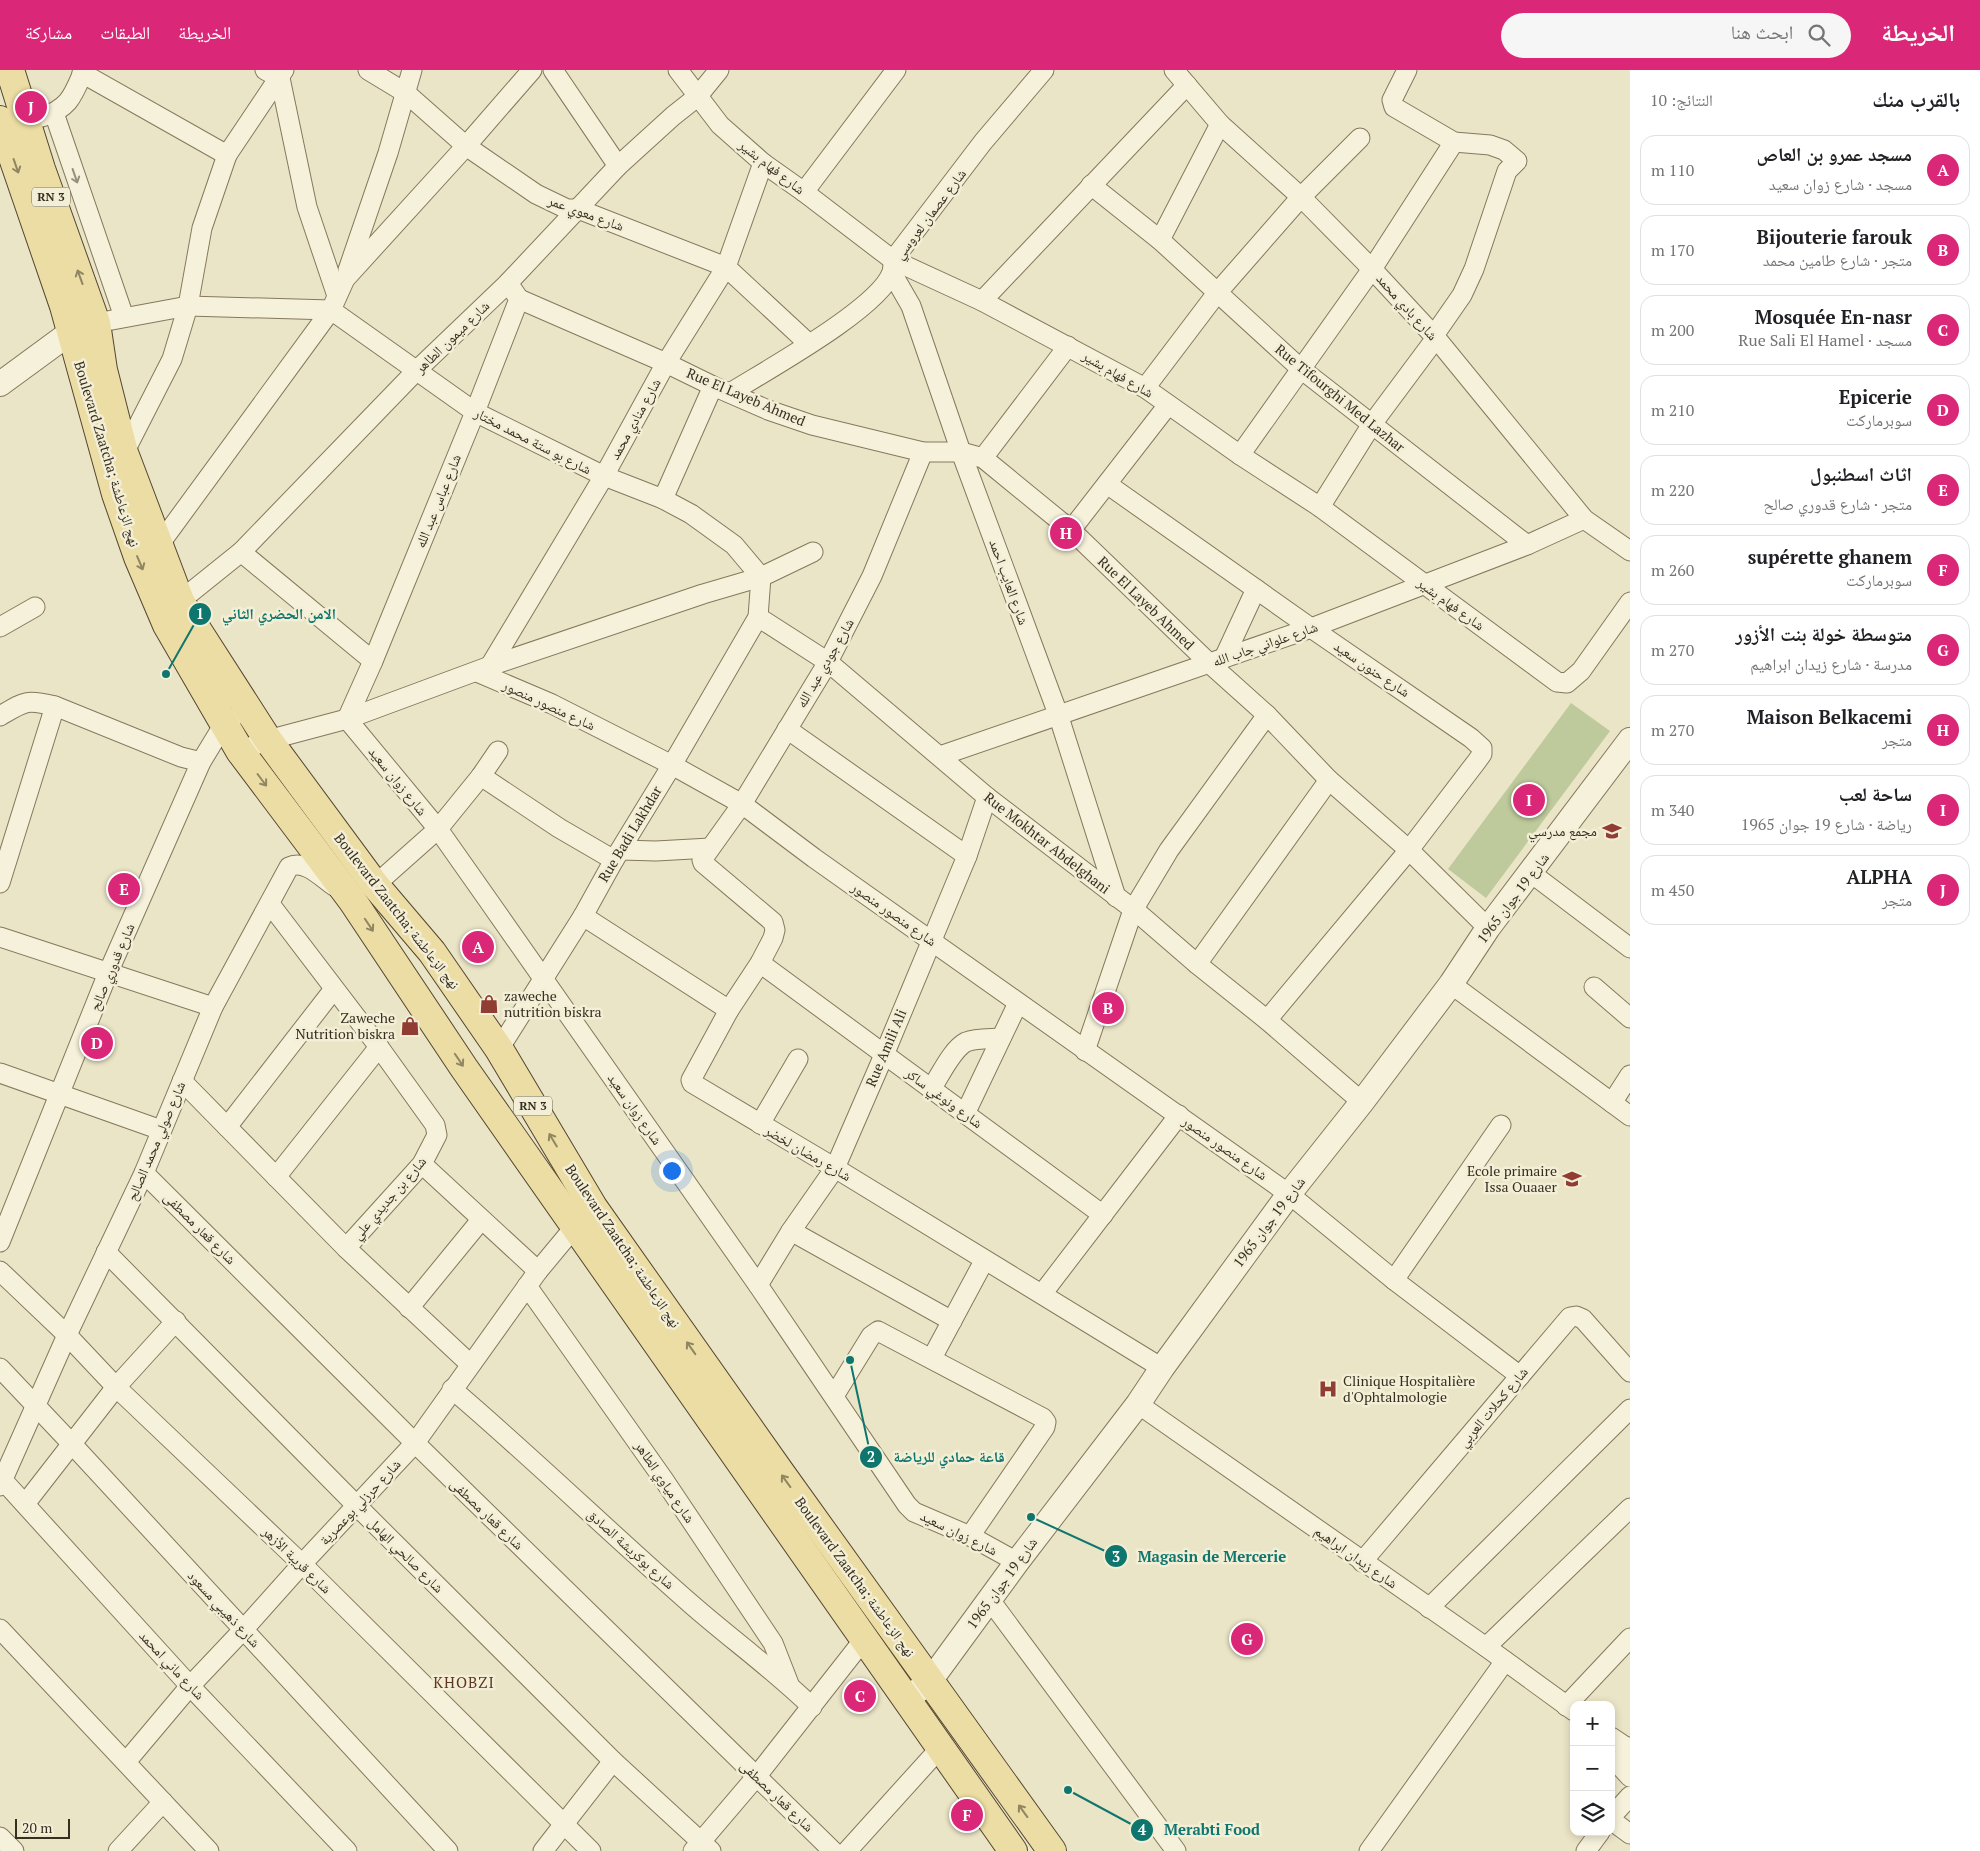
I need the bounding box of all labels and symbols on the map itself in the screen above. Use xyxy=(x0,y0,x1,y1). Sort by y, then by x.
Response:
pin: J xyxy=(15,88,47,126)
street label: شارع فهام بشير xyxy=(734,134,809,199)
one-way arrow xyxy=(12,158,21,173)
street label: شارع عصمان لعروسي xyxy=(889,165,972,264)
one-way arrow xyxy=(71,168,80,183)
road number: RN 3 xyxy=(32,188,70,206)
street label: شارع معوي عمر xyxy=(544,190,627,237)
street label: شارع بادي محمد xyxy=(1371,269,1442,346)
one-way arrow xyxy=(75,270,84,285)
street label: شارع ميمون الطاهر xyxy=(410,296,494,379)
street label: Rue Tifourghi Med Lazhar xyxy=(1271,339,1410,456)
street label: شارع فهام بشير xyxy=(1078,345,1157,402)
street label: Boulevard Zaatcha; نهج الزعاطشة xyxy=(69,359,145,549)
street label: Rue El Layeb Ahmed xyxy=(684,363,809,430)
street label: شارع منادي محمد xyxy=(604,375,667,464)
street label: شارع بو ستة محمد مختار xyxy=(470,402,595,479)
street label: شارع عباس عبد الله xyxy=(410,451,466,551)
pin: H xyxy=(1050,514,1082,552)
street label: شارع العايب احمد xyxy=(984,536,1034,628)
street label: Rue El Layeb Ahmed xyxy=(1094,552,1199,654)
one-way arrow xyxy=(136,555,146,570)
street label: شارع فهام بشير xyxy=(1412,572,1489,635)
callout: الامن الحضري الثاني xyxy=(188,599,346,629)
text: 1 xyxy=(196,603,204,623)
text: الامن الحضري الثاني xyxy=(222,603,336,626)
street label: شارع جودي عبد الله xyxy=(791,614,860,712)
street label: شارع علواني جاب الله xyxy=(1210,617,1321,673)
street label: شارع حنون سعيد xyxy=(1330,636,1414,702)
street label: شارع منصور منصور xyxy=(499,674,599,735)
street label: شارع زوان سعيد xyxy=(364,742,432,820)
one-way arrow xyxy=(257,773,267,787)
pin: I xyxy=(1513,781,1545,819)
street label: Rue Badi Lakhdar xyxy=(593,782,666,885)
street label: Rue Mokhtar Abdelghani xyxy=(980,787,1114,898)
school or university icon: مجمع مدرسي xyxy=(1601,820,1623,842)
place label: مجمع مدرسي xyxy=(1528,821,1597,843)
street label: Boulevard Zaatcha; نهج الزعاطشة xyxy=(330,829,464,993)
street label: شارع 19 جوان 1965 xyxy=(1472,849,1554,947)
pin: E xyxy=(108,870,140,908)
street label: شارع منصور منصور xyxy=(846,877,941,951)
one-way arrow xyxy=(364,918,374,932)
street label: شارع قدوري صالح xyxy=(85,920,141,1014)
pin: A xyxy=(462,928,494,966)
place label: zaweche nutrition biskra xyxy=(504,986,602,1021)
pin: B xyxy=(1092,989,1124,1027)
shop icon: zaweche nutrition biskra xyxy=(478,993,500,1015)
street label: Rue Amili Ali xyxy=(861,1006,910,1090)
place label: Zaweche Nutrition biskra xyxy=(295,1008,395,1043)
shop icon: Zaweche Nutrition biskra xyxy=(399,1015,421,1037)
pin: D xyxy=(81,1024,113,1062)
one-way arrow xyxy=(454,1053,464,1067)
street label: شارع ونوغي ساكر xyxy=(899,1062,987,1134)
street label: شارع زوان سعيد xyxy=(603,1069,667,1149)
street label: شارع صولي محمد الصالح xyxy=(122,1078,192,1204)
road number: RN 3 xyxy=(514,1096,552,1116)
street label: شارع منصور منصور xyxy=(1177,1111,1272,1185)
street label: شارع رمضان لخضر xyxy=(760,1120,855,1186)
one-way arrow xyxy=(548,1133,558,1147)
street label: شارع بن جديدي علي xyxy=(347,1152,432,1245)
your location xyxy=(659,1158,685,1184)
street label: Boulevard Zaatcha; نهج الزعاطشة xyxy=(561,1160,685,1332)
place label: Ecole primaire Issa Ouaaer xyxy=(1467,1161,1558,1196)
school or university icon: Ecole primaire Issa Ouaaer xyxy=(1561,1168,1583,1190)
street label: شارع 19 جوان 1965 xyxy=(1228,1173,1310,1271)
street label: شارع قعار مصطفى xyxy=(159,1187,241,1269)
one-way arrow xyxy=(686,1342,697,1355)
street label: شارع كحلات العربي xyxy=(1453,1363,1534,1452)
place label: Clinique Hospitalière d'Ophtalmologie xyxy=(1343,1371,1475,1406)
hospital icon: Clinique Hospitalière d'Ophtalmologie xyxy=(1317,1378,1339,1400)
street label: شارع مياوي الطاهر xyxy=(628,1436,700,1528)
callout: قاعة حمادي للرياضة xyxy=(859,1442,1015,1472)
text: 2 xyxy=(867,1446,875,1466)
text: قاعة حمادي للرياضة xyxy=(893,1446,1005,1469)
street label: شارع حرزلي بوعصرية xyxy=(315,1455,406,1551)
street label: شارع قعار مصطفى xyxy=(446,1474,528,1554)
one-way arrow xyxy=(781,1474,791,1488)
street label: Boulevard Zaatcha; نهج الزعاطشة xyxy=(790,1493,920,1661)
street label: شارع بوكريشة الصادق xyxy=(583,1504,679,1594)
street label: شارع زوان سعيد xyxy=(917,1506,1001,1560)
street label: شارع صالحي الهامل xyxy=(363,1513,448,1598)
street label: شارع قريبة الأزهر xyxy=(257,1521,336,1598)
street label: شارع زيدان ابراهيم xyxy=(1310,1521,1402,1593)
street label: شارع 19 جوان 1965 xyxy=(962,1533,1042,1633)
callout: Magasin de Mercerie xyxy=(1103,1541,1297,1571)
text: 3 xyxy=(1112,1546,1120,1566)
text: Magasin de Mercerie xyxy=(1138,1546,1286,1566)
street label: شارع ذهيبي مسعود xyxy=(182,1566,265,1653)
pin: G xyxy=(1231,1620,1263,1658)
street label: شارع ماني امحمد xyxy=(133,1626,209,1705)
district label: KHOBZI xyxy=(433,1672,495,1692)
pin: C xyxy=(844,1677,876,1715)
street label: شارع قعار مصطفى xyxy=(736,1756,818,1836)
pin: F xyxy=(951,1796,983,1834)
one-way arrow xyxy=(1018,1805,1029,1819)
callout: Merabti Food xyxy=(1129,1815,1270,1845)
scale bar xyxy=(15,1816,70,1839)
text: 4 xyxy=(1138,1819,1147,1839)
text: Merabti Food xyxy=(1164,1819,1260,1839)

